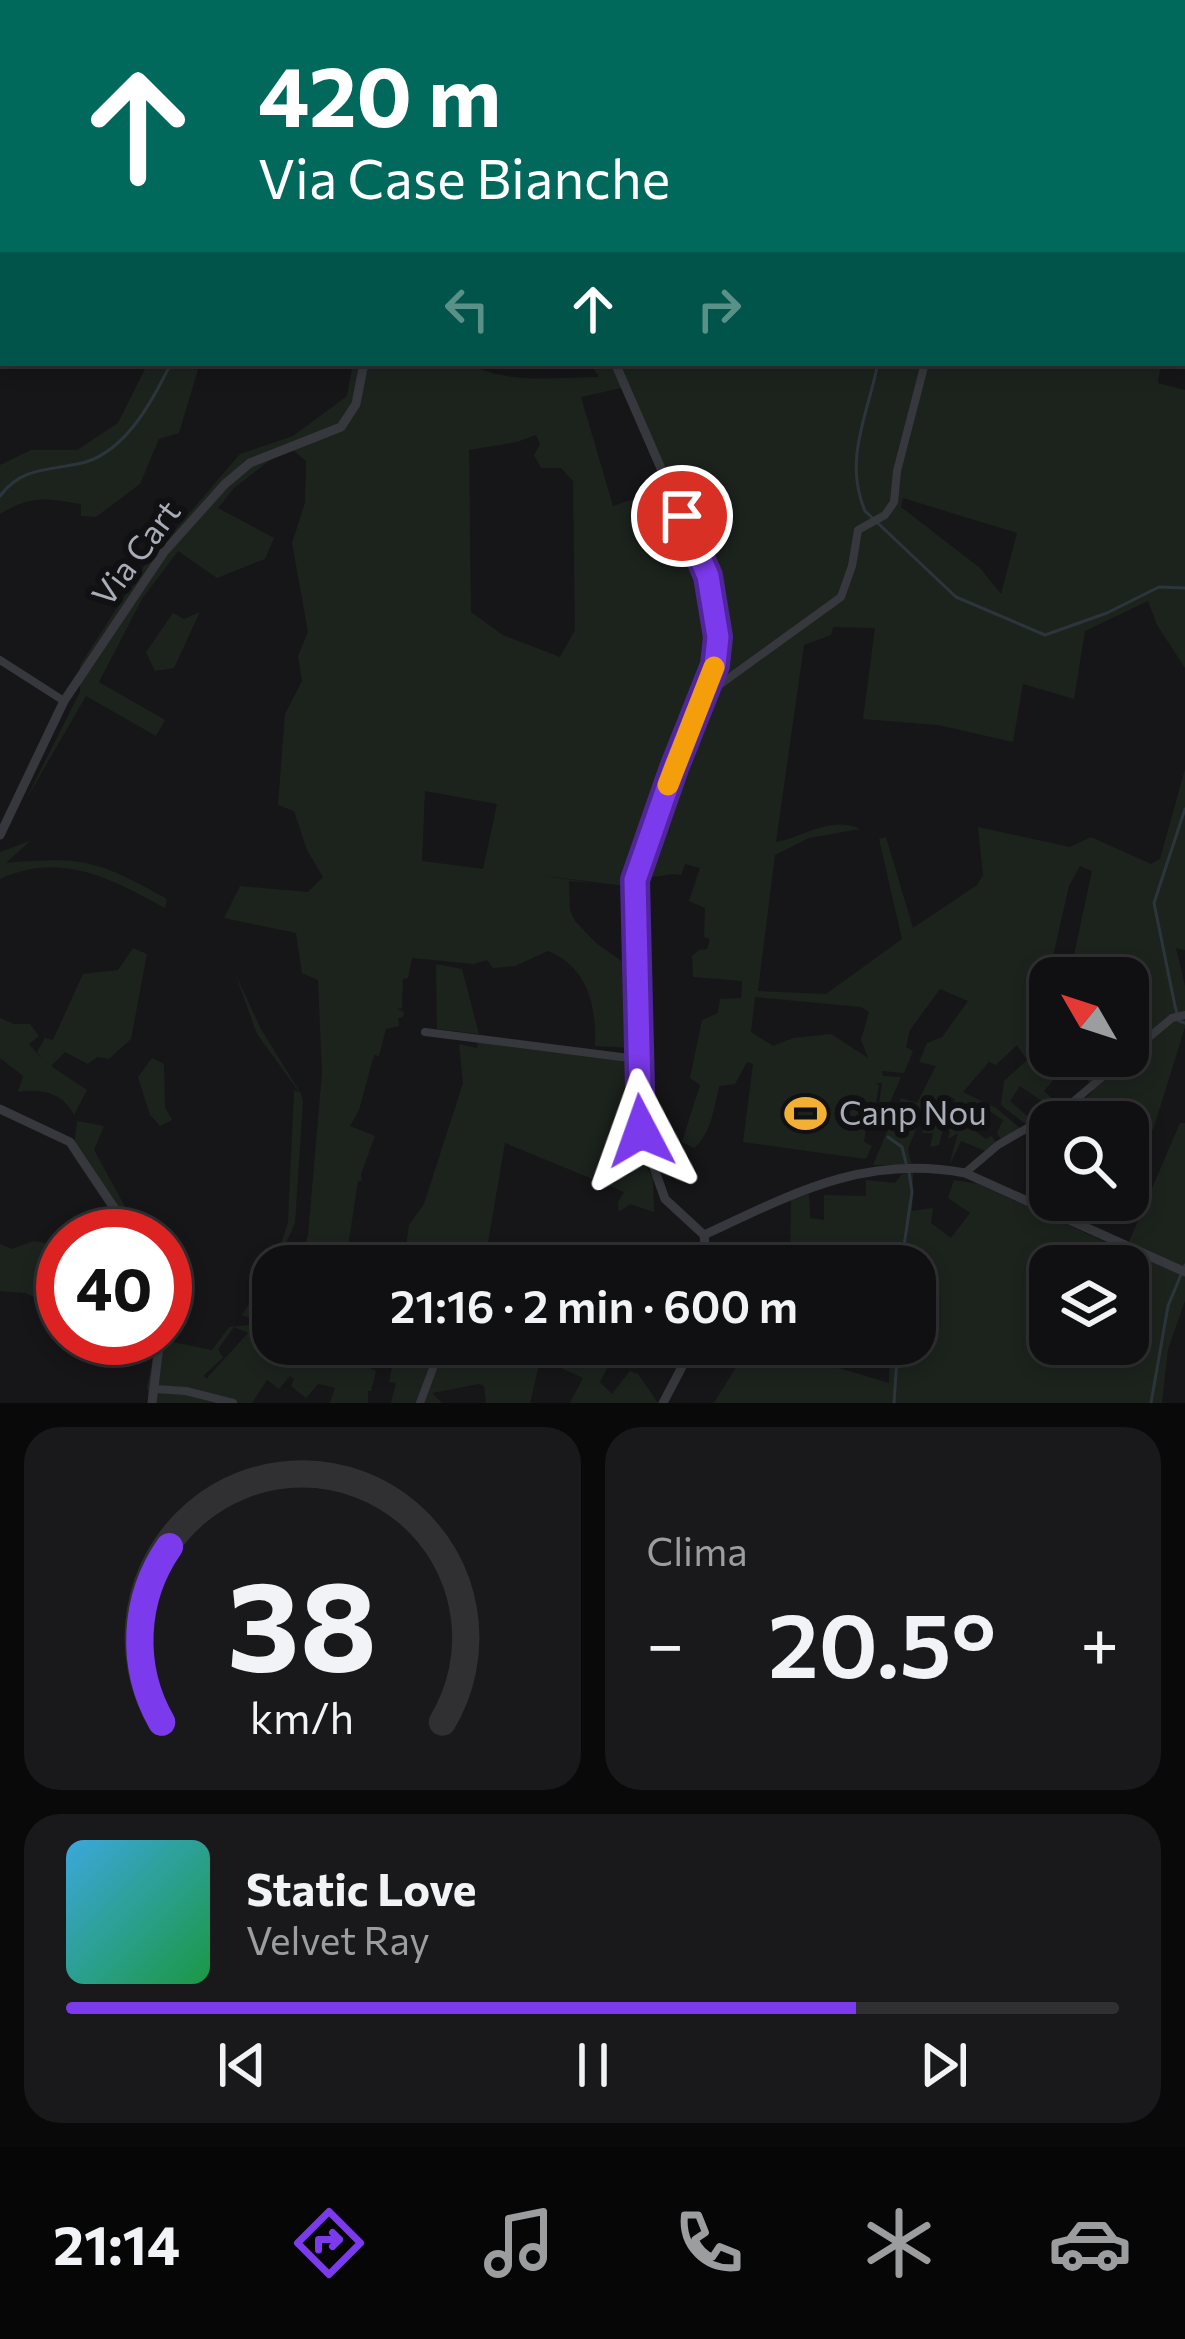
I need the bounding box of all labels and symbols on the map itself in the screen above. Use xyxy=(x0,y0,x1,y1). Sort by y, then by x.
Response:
pin xyxy=(631,465,733,567)
street label: Via Cart xyxy=(82,491,188,613)
north arrow xyxy=(1029,957,1149,1077)
position arrow xyxy=(578,1068,704,1194)
sports icon: Canp Nou xyxy=(782,1090,828,1136)
place label: Canp Nou xyxy=(839,1091,987,1132)
speed limit sign: 40 xyxy=(36,1209,192,1365)

